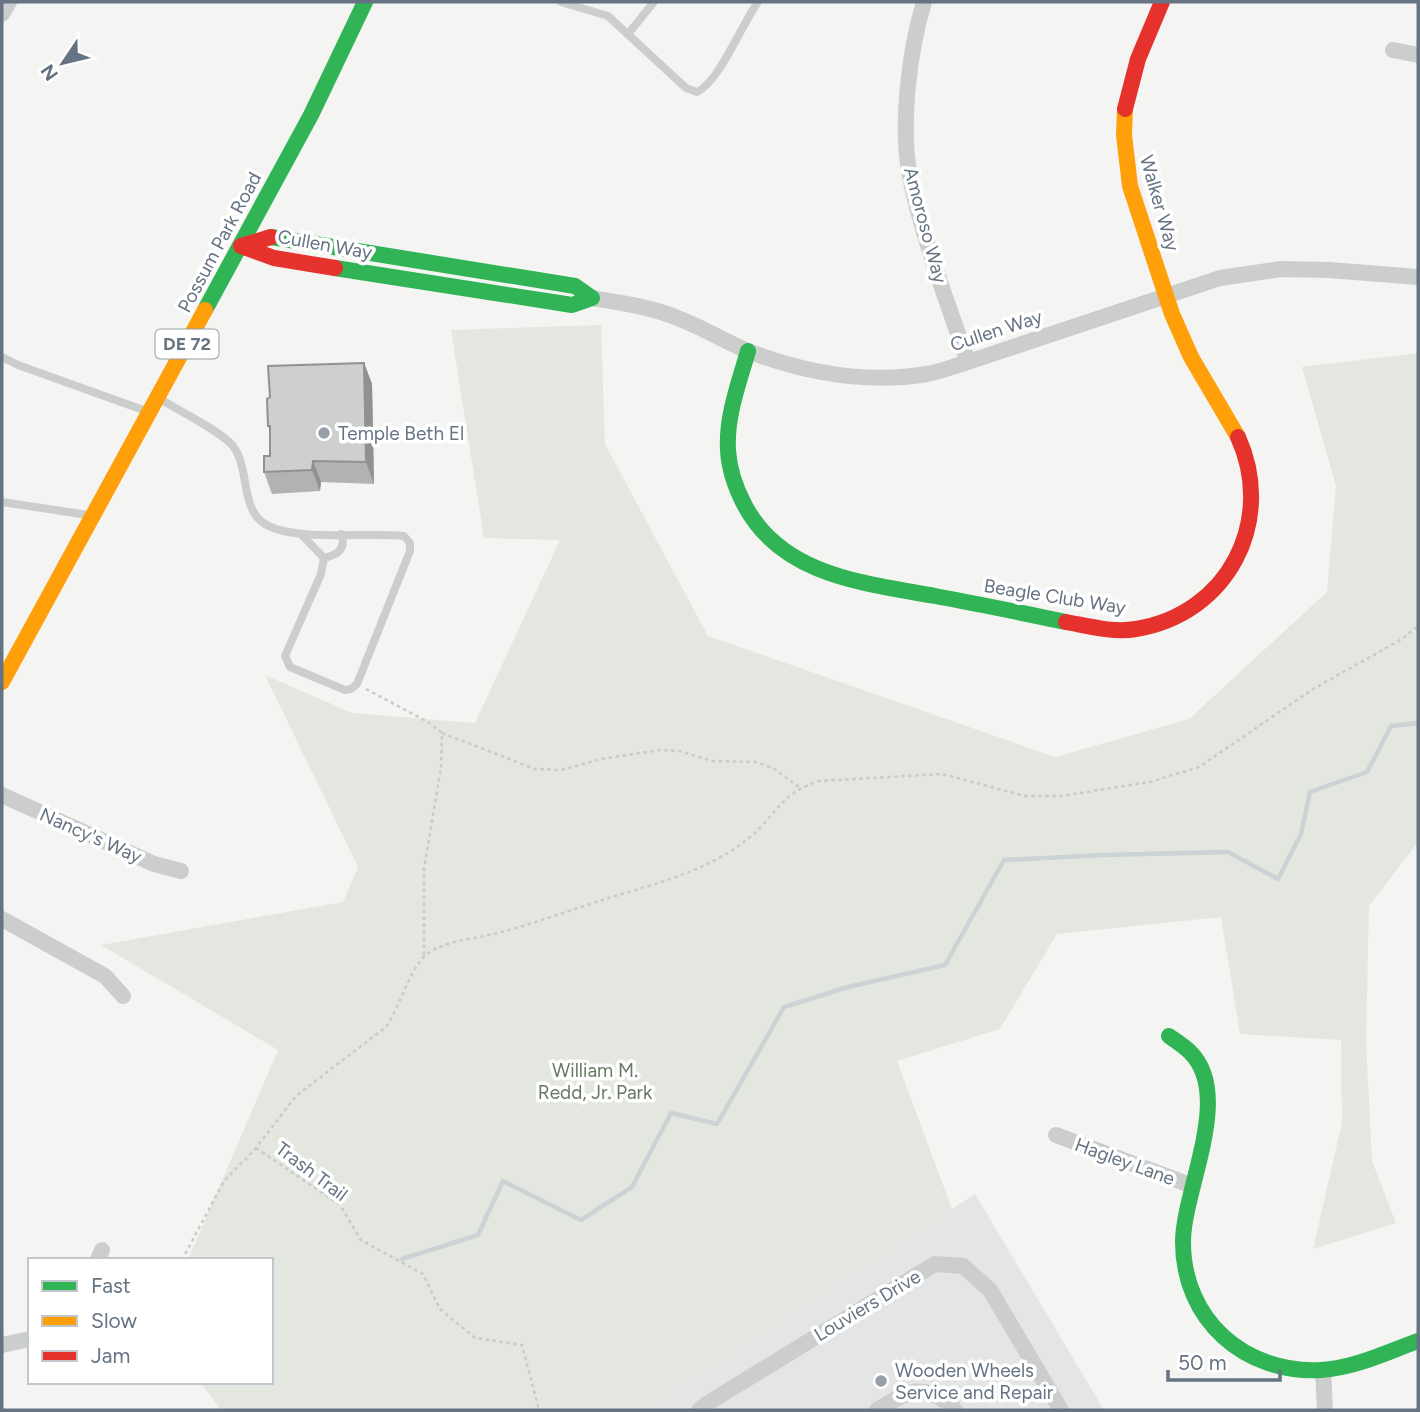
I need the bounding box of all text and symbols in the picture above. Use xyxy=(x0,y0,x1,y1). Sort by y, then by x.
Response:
north arrow xyxy=(28,28,98,98)
text: N xyxy=(36,60,63,85)
street label: Walker Way xyxy=(1135,152,1184,254)
street label: Amoroso Way xyxy=(899,165,952,286)
street label: Possum Park Road xyxy=(173,168,266,316)
street label: Cullen Way xyxy=(276,225,374,264)
street label: Cullen Way xyxy=(947,305,1045,356)
road number: DE 72 xyxy=(156,330,218,358)
place label: Temple Beth El xyxy=(338,422,464,445)
marker: Temple Beth El xyxy=(316,425,332,441)
street label: Beagle Club Way xyxy=(982,574,1128,619)
street label: Nancy's Way xyxy=(36,803,145,868)
park label: William M. Redd, Jr. Park xyxy=(538,1059,653,1104)
street label: Hagley Lane xyxy=(1072,1133,1178,1190)
street label: Trash Trail xyxy=(271,1137,352,1206)
legend xyxy=(28,1258,273,1384)
street label: Louviers Drive xyxy=(810,1265,925,1346)
text: Fast xyxy=(91,1273,131,1298)
text: Slow xyxy=(91,1308,137,1333)
scale bar xyxy=(1168,1338,1280,1382)
text: Jam xyxy=(91,1343,130,1368)
text: 50 m xyxy=(1178,1350,1227,1375)
place label: Wooden Wheels Service and Repair xyxy=(895,1359,1054,1404)
marker: Wooden Wheels Service and Repair xyxy=(873,1373,889,1389)

